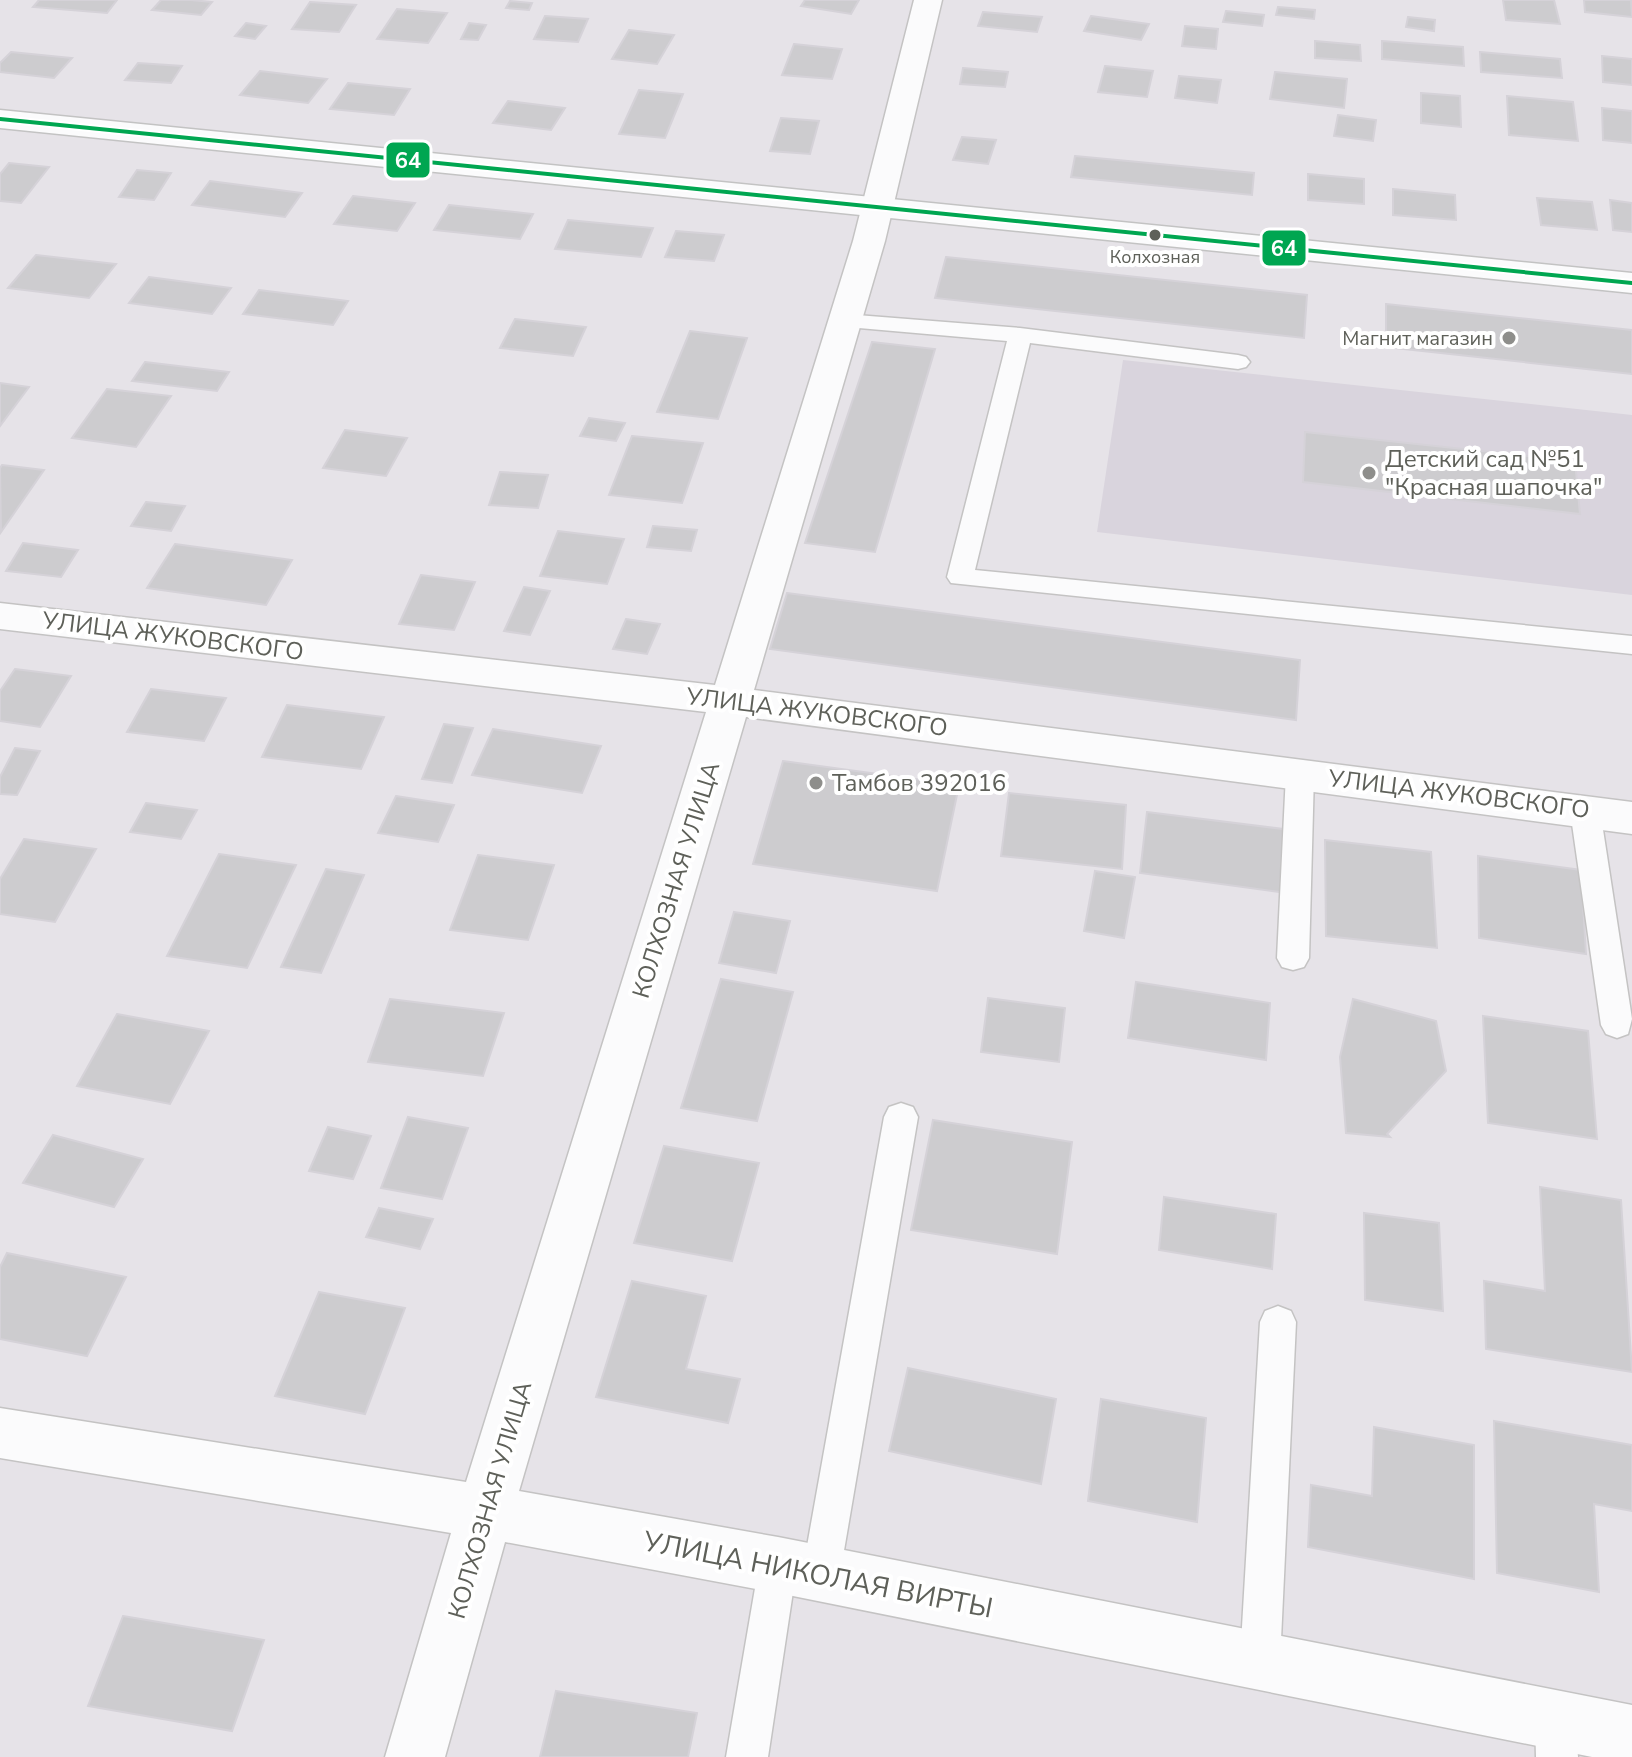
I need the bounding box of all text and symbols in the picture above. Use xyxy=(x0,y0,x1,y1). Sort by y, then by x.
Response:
line badge: 64 xyxy=(385,141,431,179)
text: 64 xyxy=(395,146,421,176)
marker: Колхозная xyxy=(1147,227,1163,243)
line badge: 64 xyxy=(1261,229,1307,267)
text: 64 xyxy=(1271,234,1297,264)
place label: Колхозная xyxy=(1110,245,1200,269)
place label: Магнит магазин xyxy=(1342,325,1493,352)
marker: Магнит магазин xyxy=(1500,329,1518,347)
place label: Детский сад №51 "Красная шапочка" xyxy=(1385,443,1602,503)
marker: Детский сад №51 "Красная шапочка" xyxy=(1360,464,1378,482)
street label: УЛИЦА ЖУКОВСКОГО xyxy=(39,604,306,668)
street label: УЛИЦА ЖУКОВСКОГО xyxy=(683,680,950,744)
street label: КОЛХОЗНАЯ УЛИЦА xyxy=(625,757,727,1002)
street label: УЛИЦА ЖУКОВСКОГО xyxy=(1325,762,1592,826)
place label: Тамбов 392016 xyxy=(832,767,1006,799)
marker: Тамбов 392016 xyxy=(807,774,825,792)
street label: КОЛХОЗНАЯ УЛИЦА xyxy=(441,1377,539,1622)
street label: УЛИЦА НИКОЛАЯ ВИРТЫ xyxy=(639,1522,996,1628)

